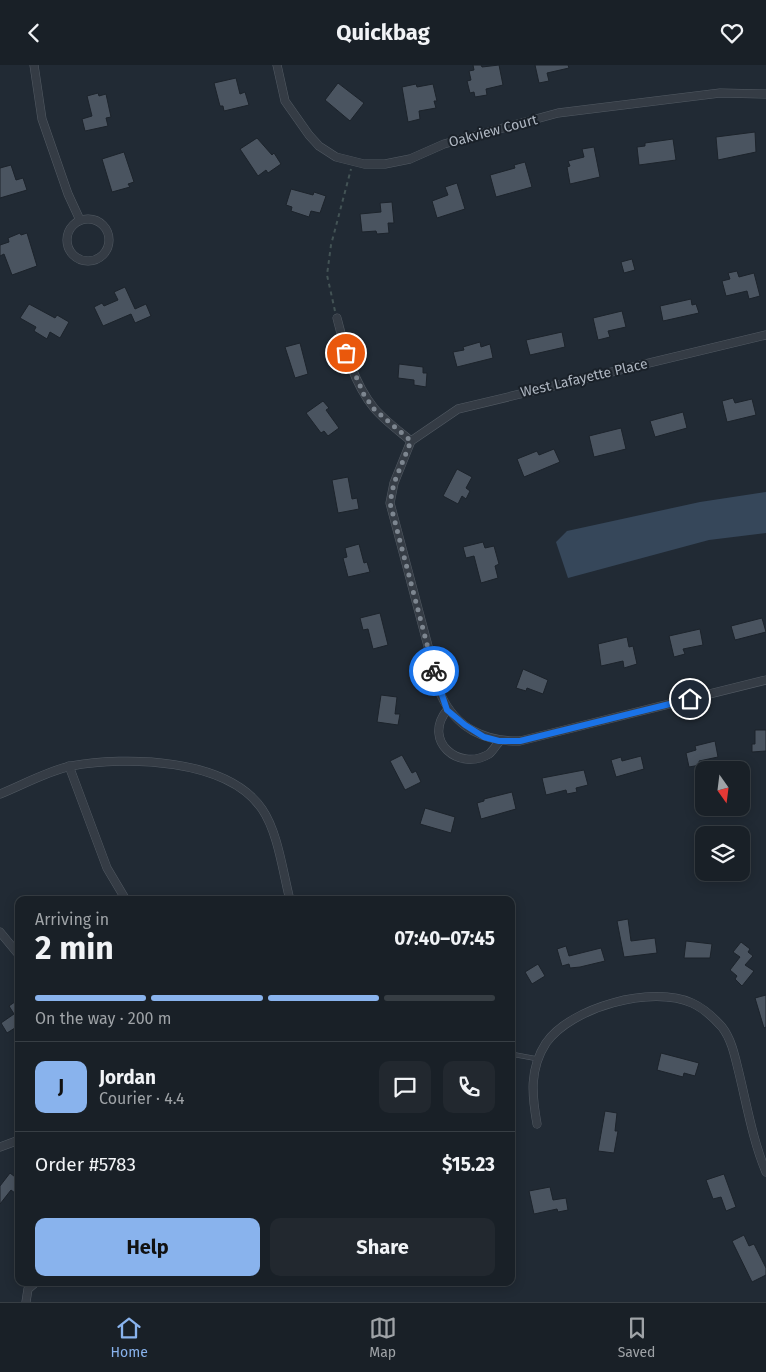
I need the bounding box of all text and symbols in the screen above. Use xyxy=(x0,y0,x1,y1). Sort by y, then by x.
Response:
icon: back xyxy=(20,19,48,47)
text: Quickbag xyxy=(336,19,430,46)
icon: heart xyxy=(718,19,746,47)
street label: Oakview Court xyxy=(447,111,540,151)
pin xyxy=(325,332,367,374)
icon: bag xyxy=(332,339,360,367)
street label: West Lafayette Place xyxy=(519,355,649,401)
courier xyxy=(409,646,459,696)
icon: bike xyxy=(420,657,448,685)
pin xyxy=(669,678,711,720)
icon: home xyxy=(676,685,704,713)
north arrow xyxy=(695,761,750,816)
map controls xyxy=(695,761,750,881)
button: layers xyxy=(695,826,750,881)
text: Arriving in xyxy=(35,910,109,929)
text: 07:40–07:45 xyxy=(394,927,495,950)
text: 2 min xyxy=(35,929,114,967)
text: On the way · 200 m xyxy=(35,1009,171,1028)
button: chat xyxy=(379,1061,431,1113)
button: phone xyxy=(443,1061,495,1113)
text: Jordan xyxy=(99,1066,156,1089)
text: J xyxy=(58,1075,64,1098)
text: Courier · 4.4 xyxy=(99,1089,185,1108)
text: Order #5783 xyxy=(35,1153,136,1176)
text: $15.23 xyxy=(442,1153,495,1176)
button: Help xyxy=(35,1218,260,1276)
button: Share xyxy=(270,1218,495,1276)
tab: Home xyxy=(110,1314,148,1361)
tab: Map xyxy=(369,1314,397,1361)
tab: Saved xyxy=(618,1314,656,1361)

